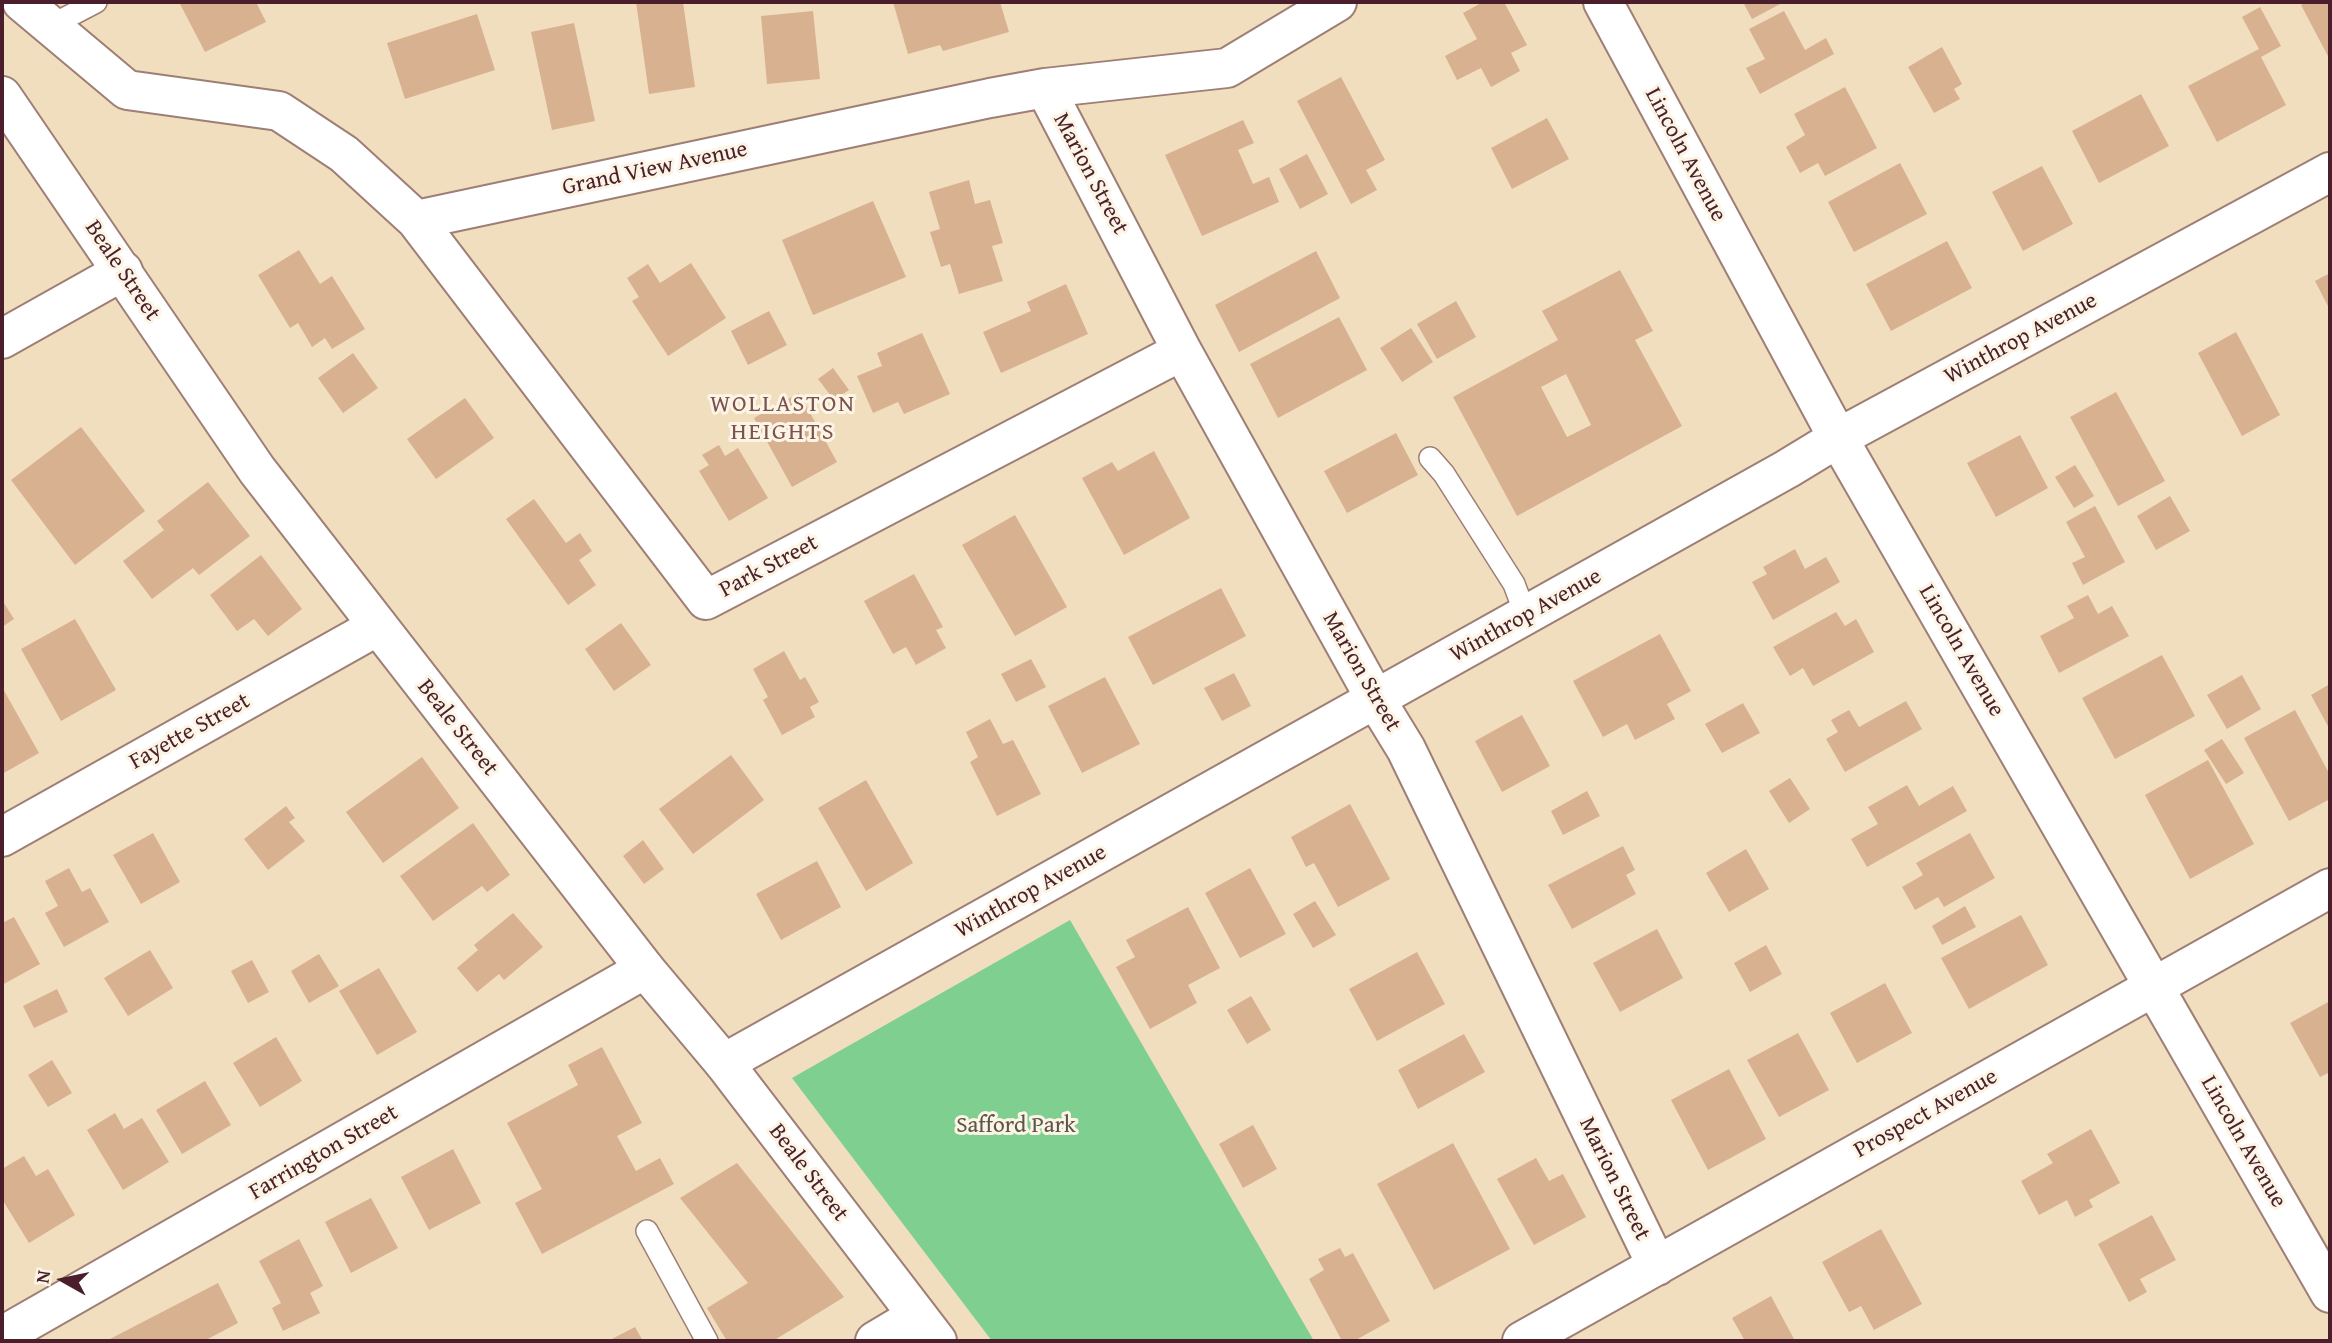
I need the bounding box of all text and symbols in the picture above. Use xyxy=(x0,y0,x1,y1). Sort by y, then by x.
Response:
street label: Lincoln Avenue xyxy=(1638,83,1732,227)
street label: Marion Street xyxy=(1046,109,1134,239)
street label: Grand View Avenue xyxy=(560,136,750,202)
street label: Beale Street xyxy=(78,216,166,326)
street label: Winthrop Avenue xyxy=(1940,287,2102,391)
district label: WOLLASTON HEIGHTS xyxy=(711,391,855,447)
street label: Park Street xyxy=(715,530,823,604)
street label: Winthrop Avenue xyxy=(1445,563,1607,669)
street label: Lincoln Avenue xyxy=(1912,580,2010,722)
street label: Marion Street xyxy=(1316,607,1406,737)
street label: Beale Street xyxy=(411,674,503,782)
street label: Fayette Street xyxy=(125,688,255,776)
street label: Winthrop Avenue xyxy=(950,839,1112,945)
street label: Prospect Avenue xyxy=(1850,1063,2002,1165)
street label: Lincoln Avenue xyxy=(2194,1071,2292,1213)
street label: Farrington Street xyxy=(245,1099,403,1207)
park label: Safford Park xyxy=(956,1112,1076,1140)
street label: Marion Street xyxy=(1572,1113,1656,1245)
street label: Beale Street xyxy=(762,1119,854,1227)
north arrow xyxy=(28,1245,98,1315)
text: N xyxy=(27,1268,57,1285)

